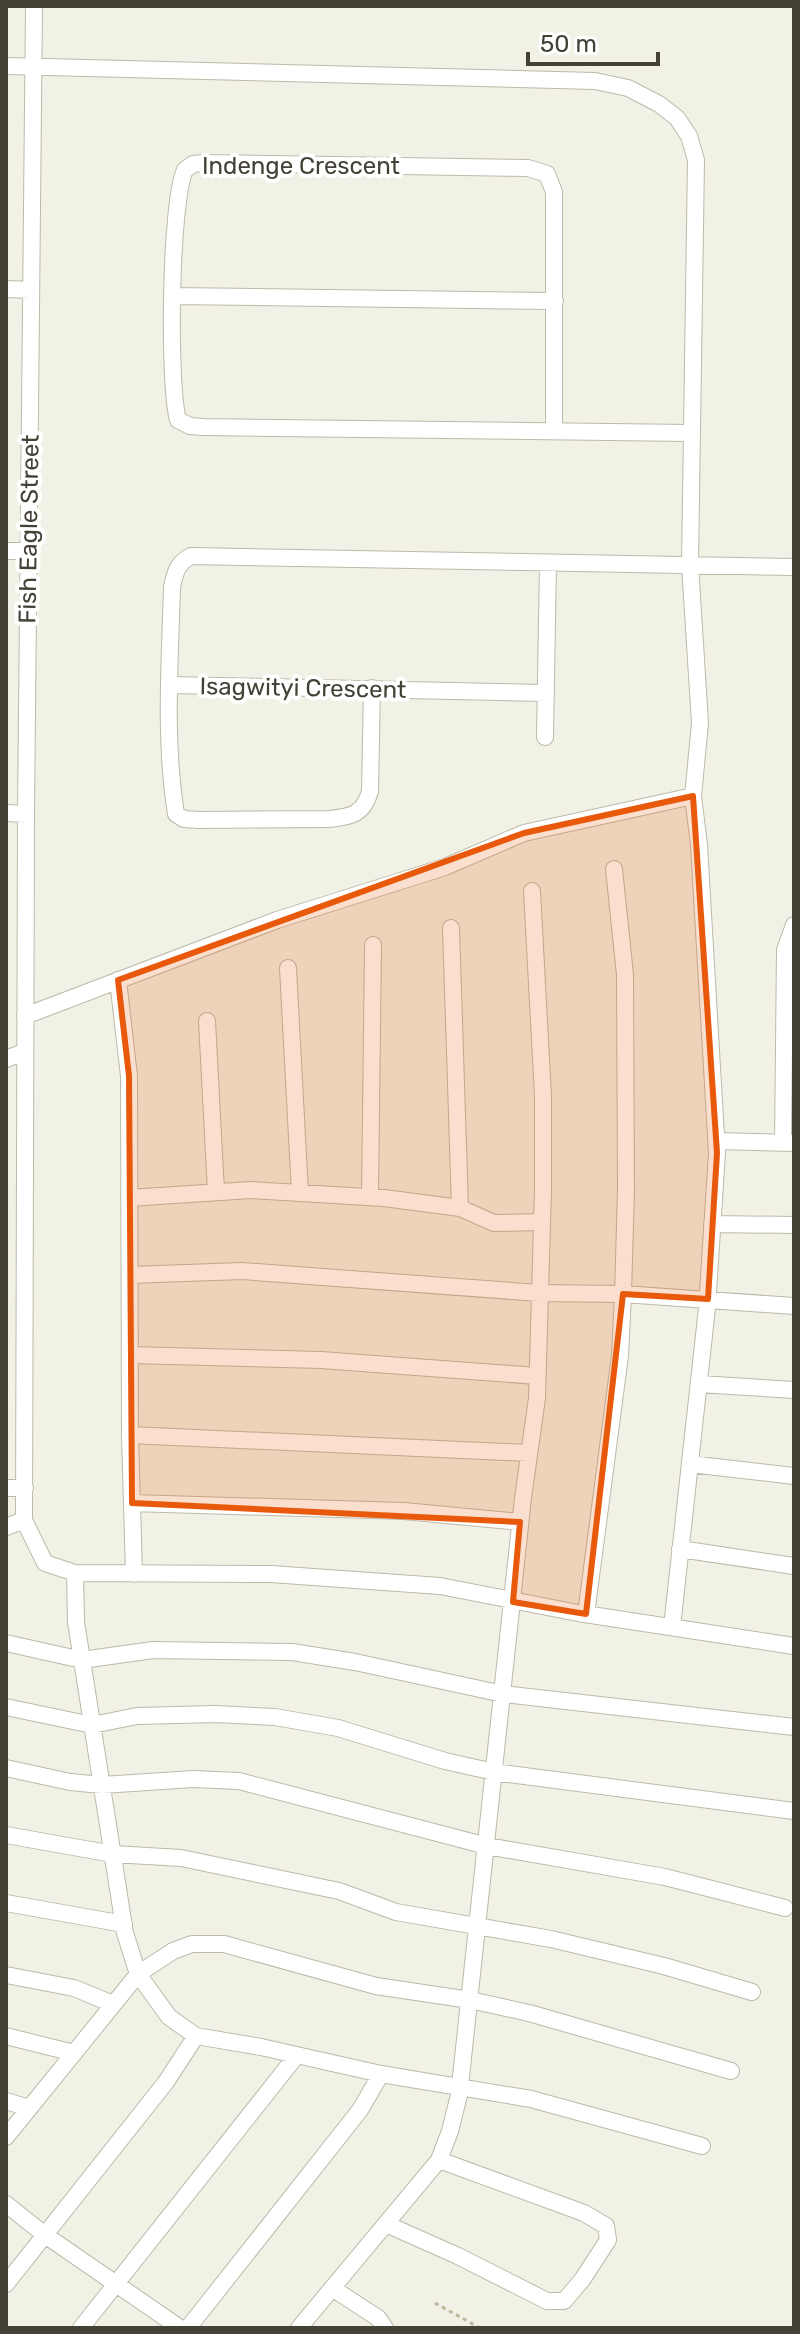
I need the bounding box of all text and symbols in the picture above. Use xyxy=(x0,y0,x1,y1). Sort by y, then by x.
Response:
scale bar xyxy=(528,16,658,66)
text: 50 m xyxy=(540,30,597,58)
street label: Indenge Crescent xyxy=(202,152,400,180)
street label: Fish Eagle Street xyxy=(13,434,45,624)
street label: Isagwityi Crescent xyxy=(199,672,407,704)

